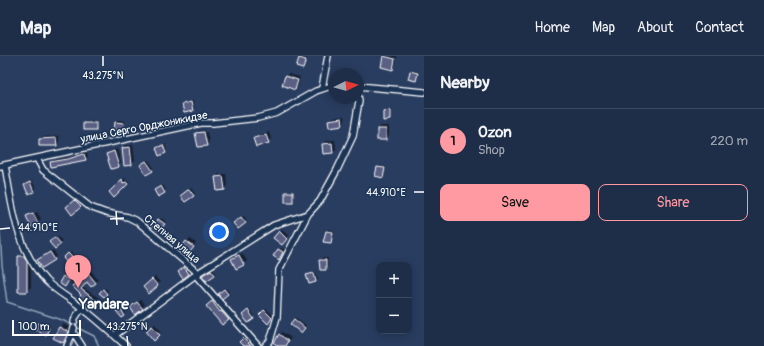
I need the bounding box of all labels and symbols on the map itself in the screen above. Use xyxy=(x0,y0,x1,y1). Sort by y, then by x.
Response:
north arrow xyxy=(328,68,364,104)
text: 43.275°N xyxy=(82,70,124,82)
street label: улица Серго Орджоникидзе xyxy=(78,108,209,146)
text: 44.910°E xyxy=(366,187,406,199)
street label: Степная улица xyxy=(141,212,203,266)
text: 44.910°E xyxy=(18,222,58,234)
your location xyxy=(209,222,229,242)
pin: 1 xyxy=(65,255,91,288)
district label: Yandare xyxy=(78,295,130,314)
scale bar xyxy=(12,318,81,337)
text: 43.275°N xyxy=(106,321,148,333)

